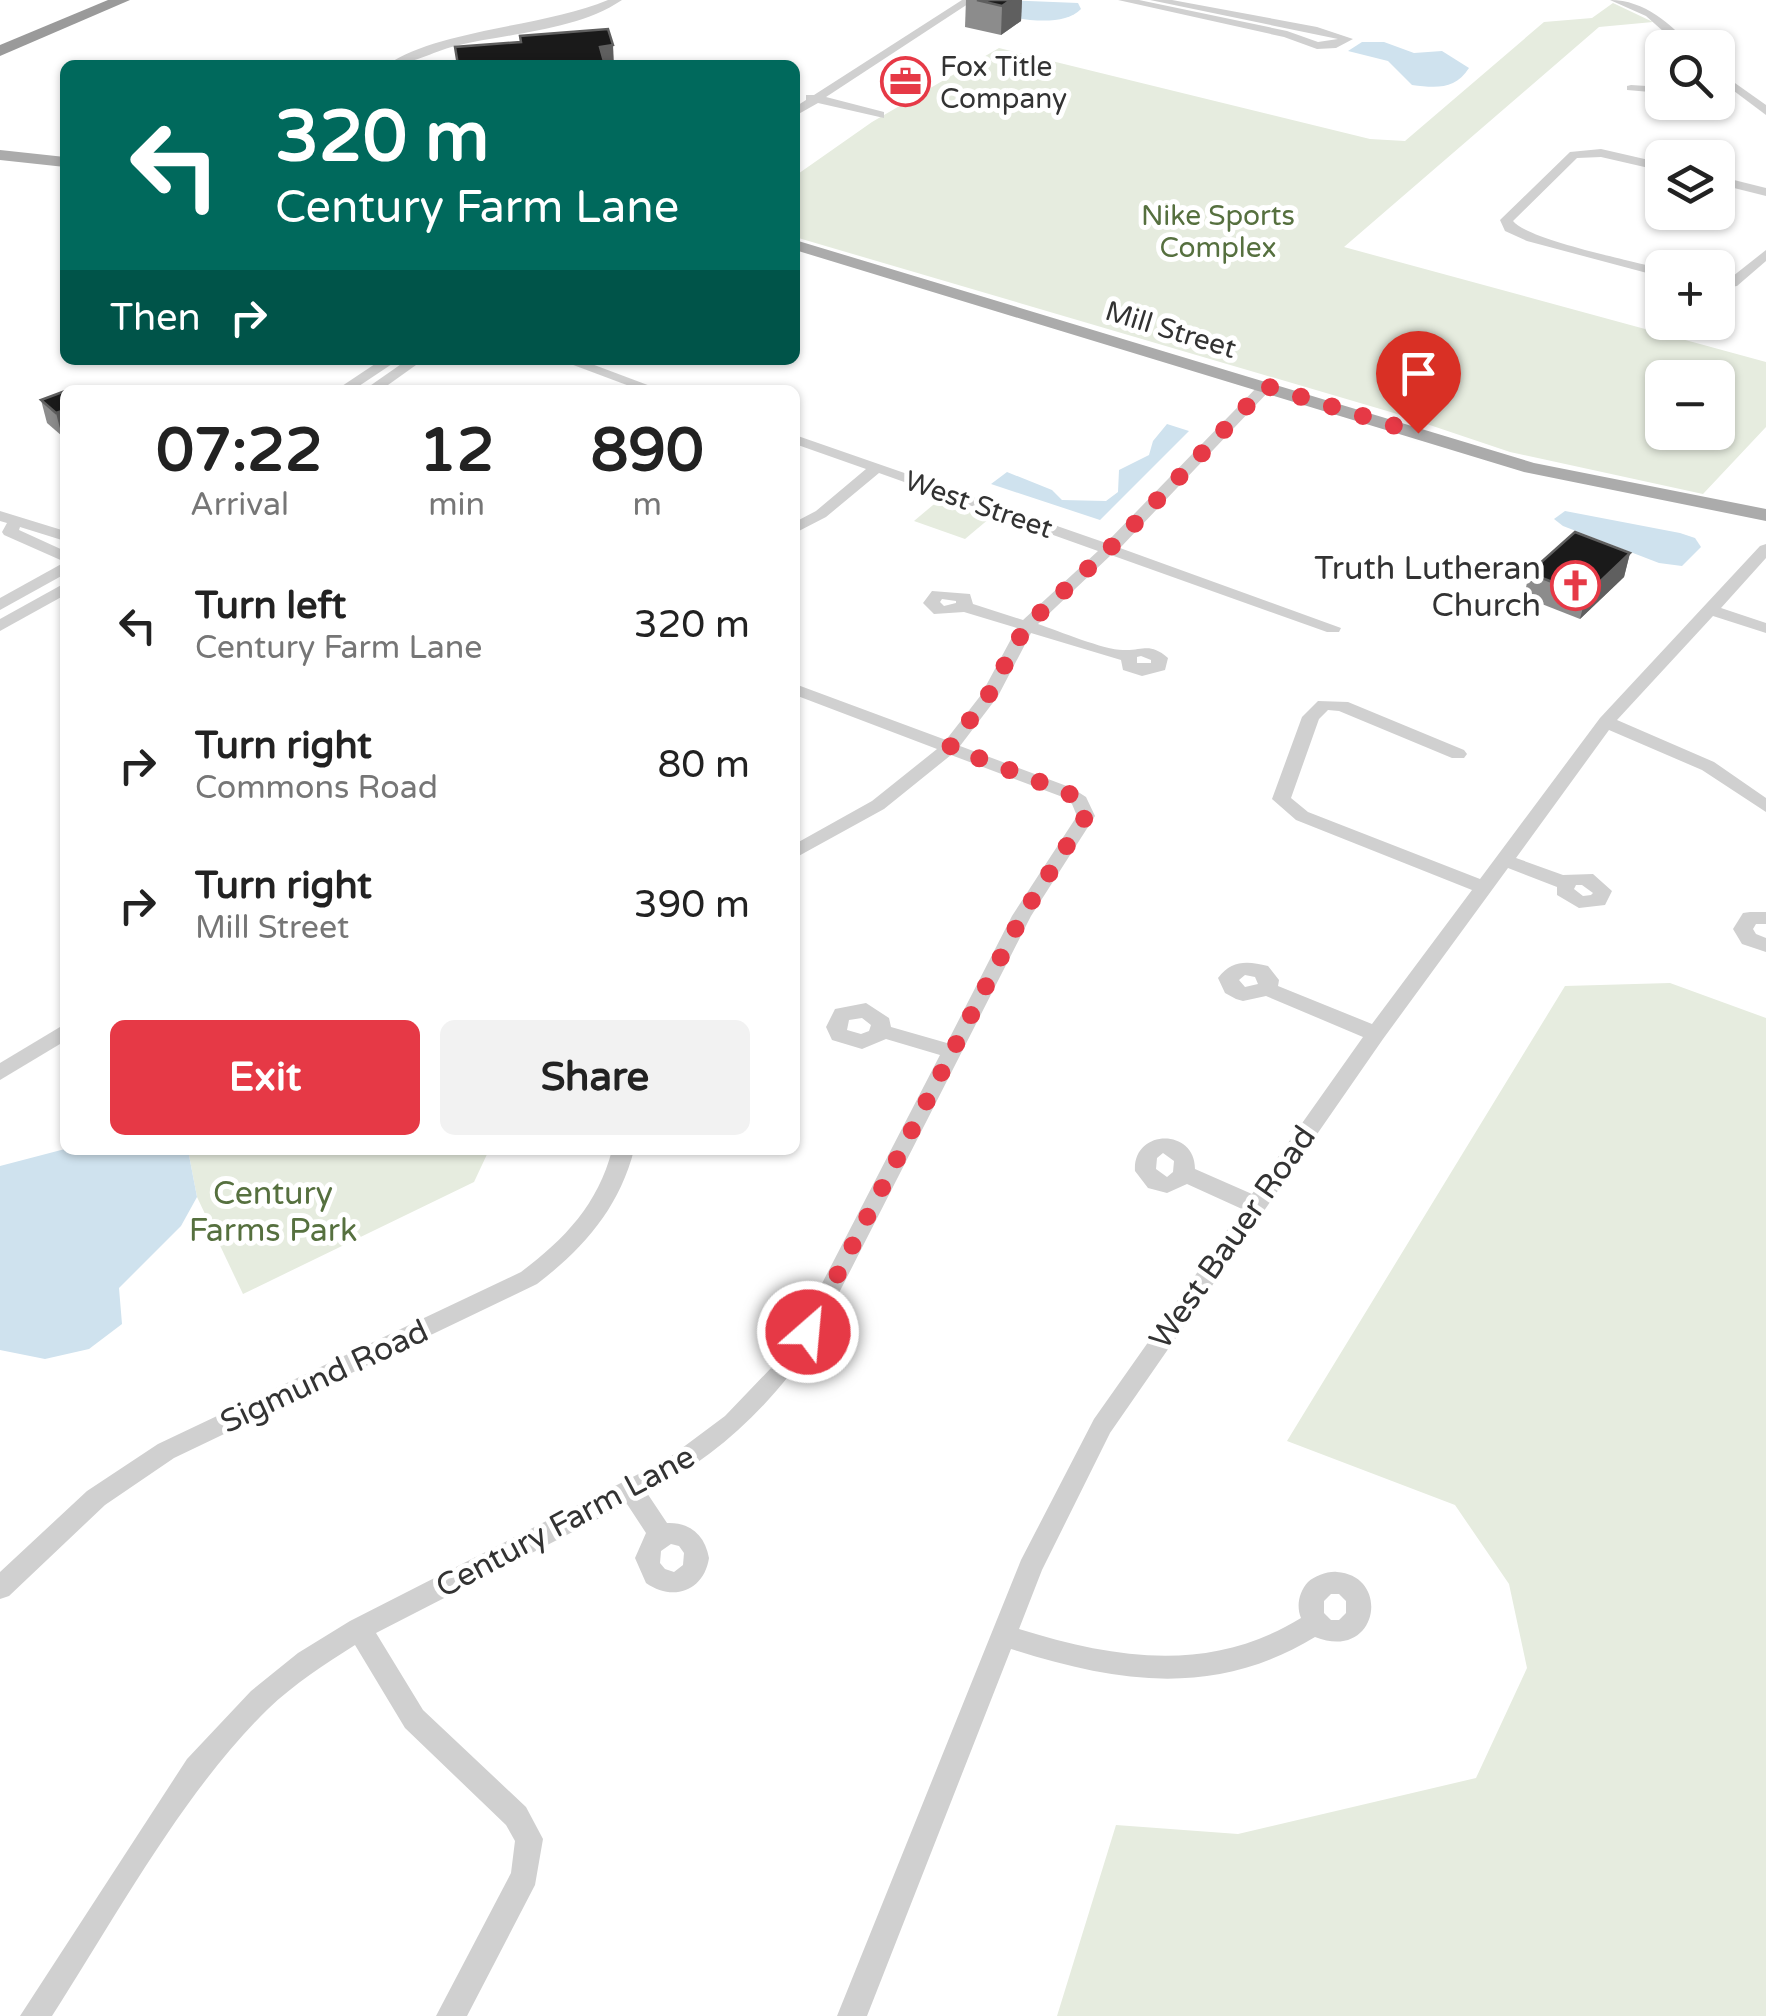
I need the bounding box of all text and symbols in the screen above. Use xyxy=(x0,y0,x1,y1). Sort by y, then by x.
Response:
map controls xyxy=(1645,30,1735,450)
button: search xyxy=(1645,30,1735,120)
place label: Fox Title Company xyxy=(940,50,1067,116)
office icon: Fox Title Company xyxy=(879,56,931,108)
text: 320 m xyxy=(275,96,489,180)
icon: left xyxy=(110,100,240,230)
button: layers xyxy=(1645,140,1735,230)
text: Century Farm Lane xyxy=(275,181,679,235)
park label: Nike Sports Complex xyxy=(1141,199,1295,265)
button: + xyxy=(1645,250,1735,340)
icon: right xyxy=(221,290,276,345)
street label: Mill Street xyxy=(1101,294,1241,366)
text: Then xyxy=(110,295,201,341)
pin xyxy=(1376,331,1461,434)
icon: arrive xyxy=(1391,346,1446,401)
button: − xyxy=(1645,360,1735,450)
text: 07:22 xyxy=(156,415,323,487)
text: 12 xyxy=(419,415,494,487)
text: 890 xyxy=(591,415,704,487)
street label: West Street xyxy=(900,464,1057,546)
text: Arrival xyxy=(190,486,289,524)
text: min xyxy=(428,486,485,524)
text: m xyxy=(632,486,662,524)
place label: Truth Lutheran Church xyxy=(1314,550,1541,625)
church icon: Truth Lutheran Church xyxy=(1550,560,1602,612)
text: Turn left xyxy=(195,583,346,629)
icon: left xyxy=(110,598,165,653)
text: 320 m xyxy=(634,602,750,648)
text: Century Farm Lane xyxy=(195,629,482,667)
text: Turn right xyxy=(195,723,372,769)
icon: right xyxy=(110,738,165,793)
text: 80 m xyxy=(658,742,750,788)
text: Commons Road xyxy=(195,769,438,807)
text: Turn right xyxy=(195,863,372,909)
icon: right xyxy=(110,878,165,933)
text: 390 m xyxy=(634,882,750,928)
text: Mill Street xyxy=(195,909,349,947)
button: Exit xyxy=(110,1020,420,1135)
button: Share xyxy=(440,1020,750,1135)
street label: West Bauer Road xyxy=(1142,1119,1324,1356)
park label: Century Farms Park xyxy=(189,1175,357,1250)
position arrow xyxy=(756,1280,860,1384)
street label: Sigmund Road xyxy=(215,1312,434,1442)
street label: Century Farm Lane xyxy=(430,1438,701,1606)

